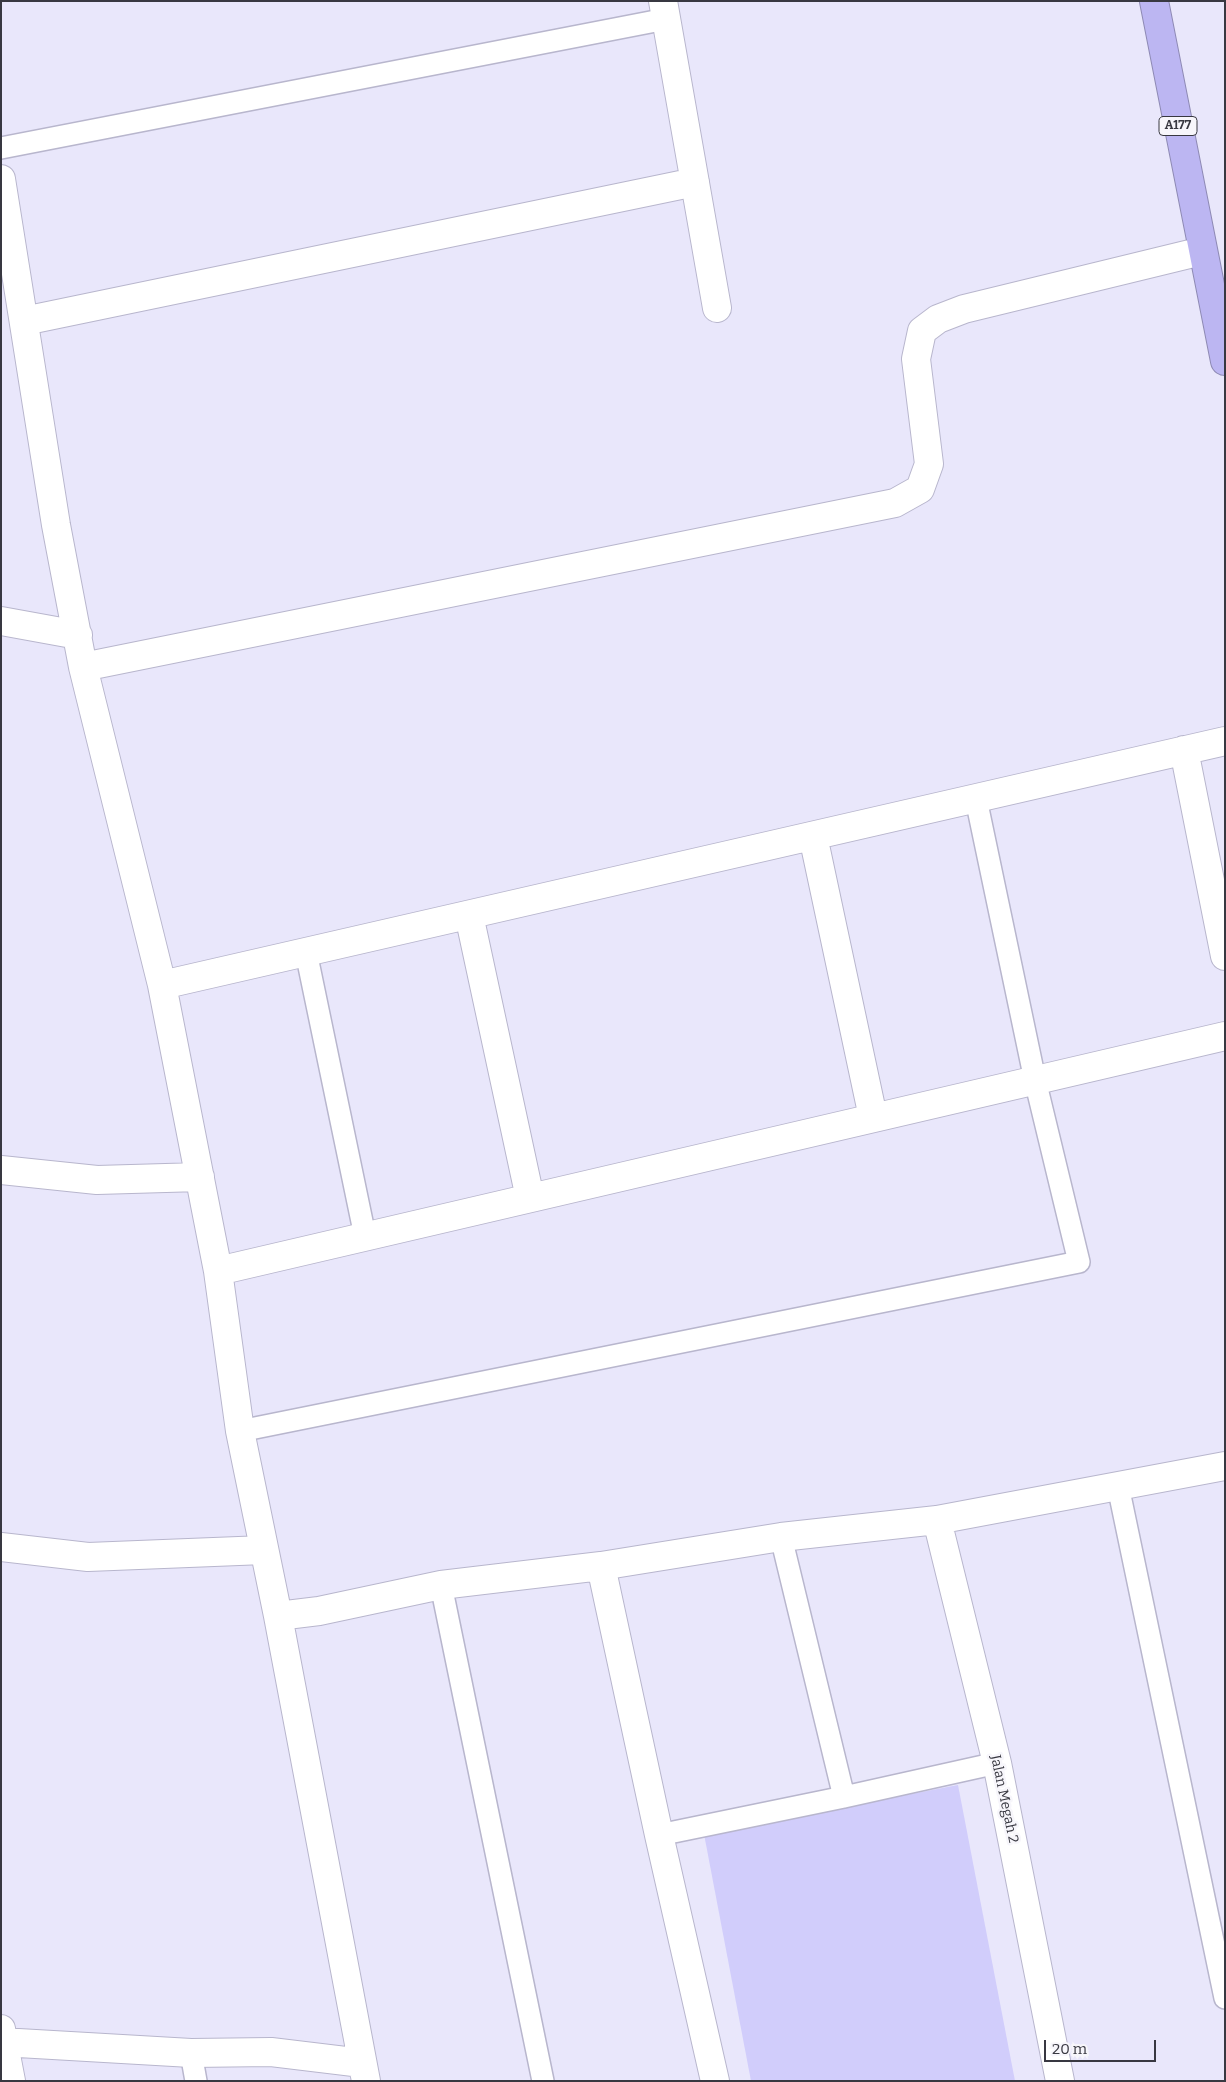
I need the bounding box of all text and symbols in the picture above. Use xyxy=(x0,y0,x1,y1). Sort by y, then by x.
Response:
road number: A177 xyxy=(1159,116,1197,136)
street label: Jalan Megah 2 xyxy=(986,1753,1022,1845)
scale bar xyxy=(1046,2030,1158,2062)
text: 20 m xyxy=(1052,2040,1087,2058)

